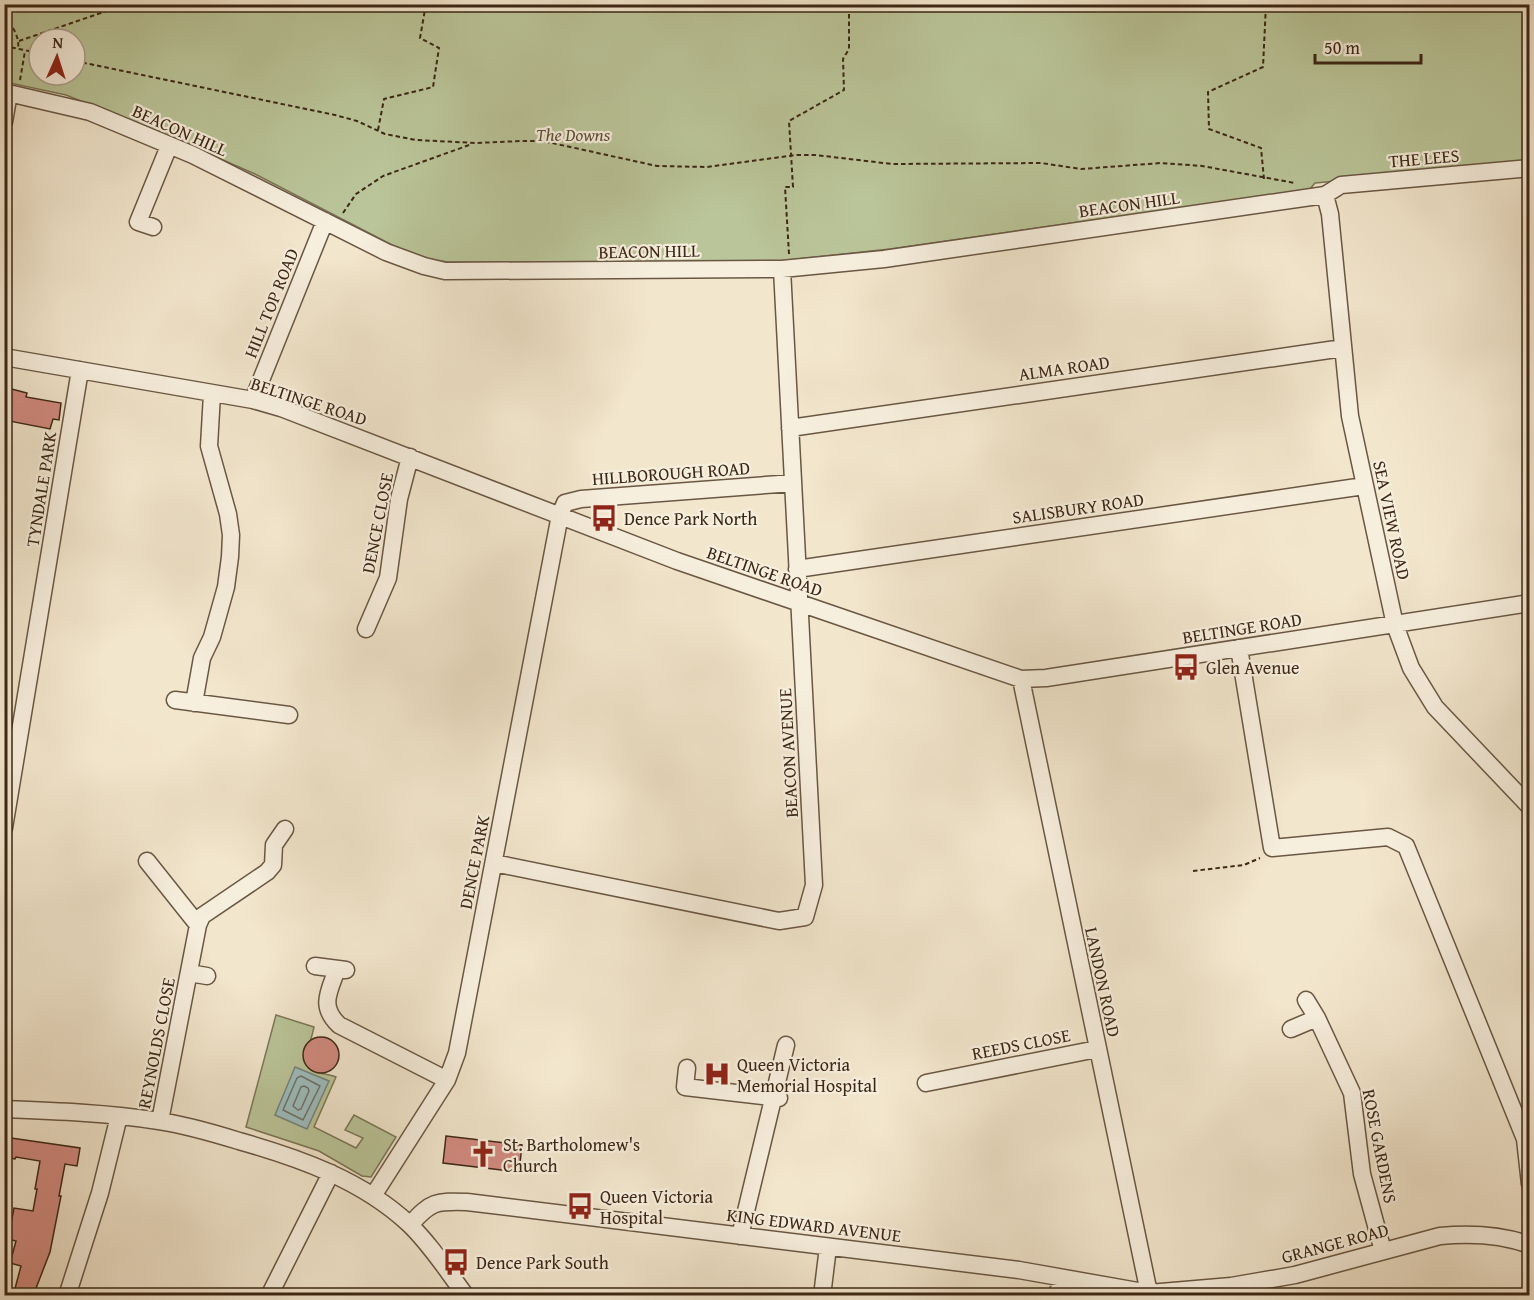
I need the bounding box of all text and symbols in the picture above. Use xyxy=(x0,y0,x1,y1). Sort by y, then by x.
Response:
north arrow xyxy=(27,27,87,87)
scale bar xyxy=(1315,27,1422,65)
text: N xyxy=(52,30,64,54)
text: 50 m xyxy=(1324,34,1360,61)
street label: BEACON HILL xyxy=(128,97,232,163)
park label: The Downs xyxy=(536,121,611,148)
street label: THE LEES xyxy=(1388,141,1461,175)
street label: BEACON HILL xyxy=(1077,184,1181,224)
street label: BEACON HILL xyxy=(598,237,700,265)
street label: HILL TOP ROAD xyxy=(237,244,305,362)
street label: ALMA ROAD xyxy=(1017,348,1111,388)
street label: BELTINGE ROAD xyxy=(247,370,371,432)
street label: TYNDALE PARK xyxy=(19,429,63,549)
street label: HILLBOROUGH ROAD xyxy=(591,454,751,492)
street label: SEA VIEW ROAD xyxy=(1366,458,1418,582)
street label: DENCE CLOSE xyxy=(354,470,400,576)
street label: SALISBURY ROAD xyxy=(1010,485,1146,531)
bus stop icon: Dence Park North xyxy=(589,503,619,533)
place label: Dence Park North xyxy=(624,505,757,532)
street label: BELTINGE ROAD xyxy=(704,539,826,603)
street label: BELTINGE ROAD xyxy=(1180,605,1304,651)
bus stop icon: Glen Avenue xyxy=(1171,652,1201,682)
place label: Glen Avenue xyxy=(1206,654,1300,681)
street label: BEACON AVENUE xyxy=(771,688,805,818)
street label: DENCE PARK xyxy=(452,812,496,911)
street label: LANDON ROAD xyxy=(1078,925,1128,1039)
street label: REYNOLDS CLOSE xyxy=(130,975,182,1111)
street label: REEDS CLOSE xyxy=(970,1021,1072,1067)
place label: Queen Victoria Memorial Hospital xyxy=(737,1051,877,1099)
hospital icon: Queen Victoria Memorial Hospital xyxy=(702,1059,732,1089)
street label: ROSE GARDENS xyxy=(1356,1087,1404,1206)
place label: St. Bartholomew's Church xyxy=(503,1131,640,1179)
church icon: St. Bartholomew's Church xyxy=(468,1139,498,1169)
place label: Queen Victoria Hospital xyxy=(600,1183,713,1231)
bus stop icon: Queen Victoria Hospital xyxy=(565,1191,595,1221)
street label: KING EDWARD AVENUE xyxy=(725,1201,903,1249)
street label: GRANGE ROAD xyxy=(1278,1216,1392,1270)
bus stop icon: Dence Park South xyxy=(441,1247,471,1277)
place label: Dence Park South xyxy=(476,1249,609,1276)

